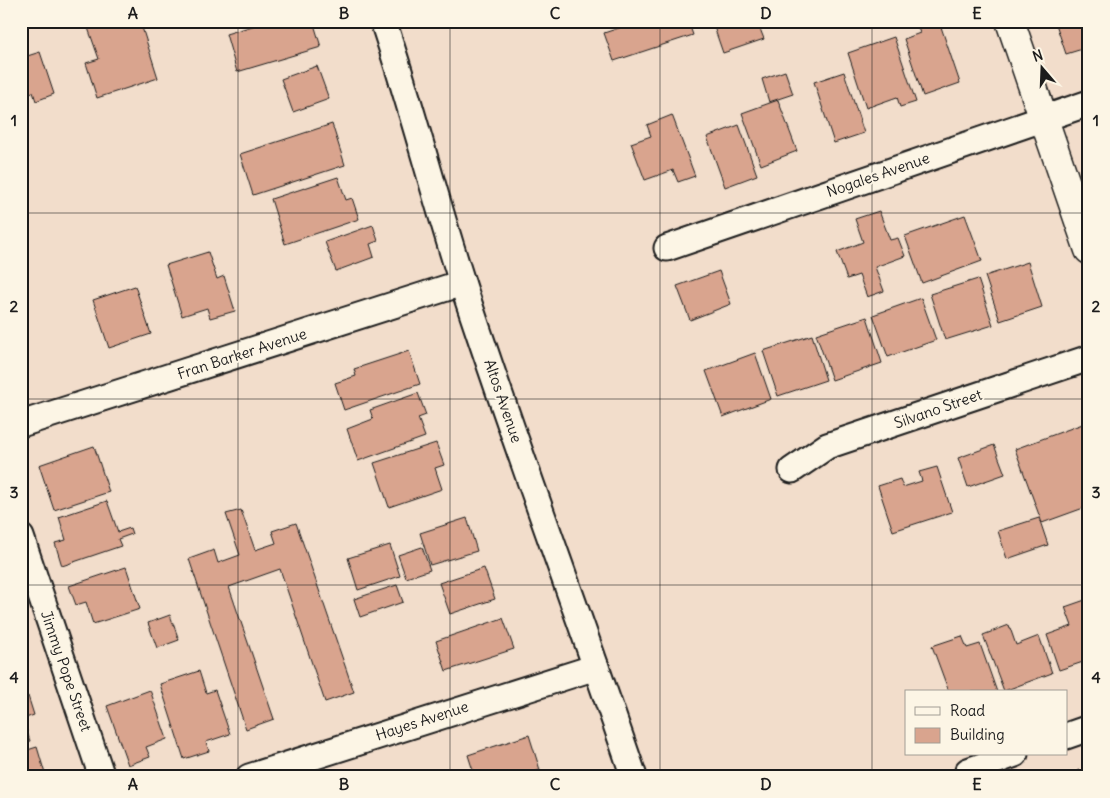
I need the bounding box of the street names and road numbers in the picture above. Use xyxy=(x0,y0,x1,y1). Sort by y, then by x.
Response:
street label: Nogales Avenue xyxy=(824,148,932,201)
street label: Fran Barker Avenue xyxy=(175,324,309,383)
street label: Altos Avenue xyxy=(480,357,527,445)
street label: Silvano Street xyxy=(891,385,984,432)
street label: Jimmy Pope Street xyxy=(37,608,96,734)
street label: Hayes Avenue xyxy=(373,697,471,744)

